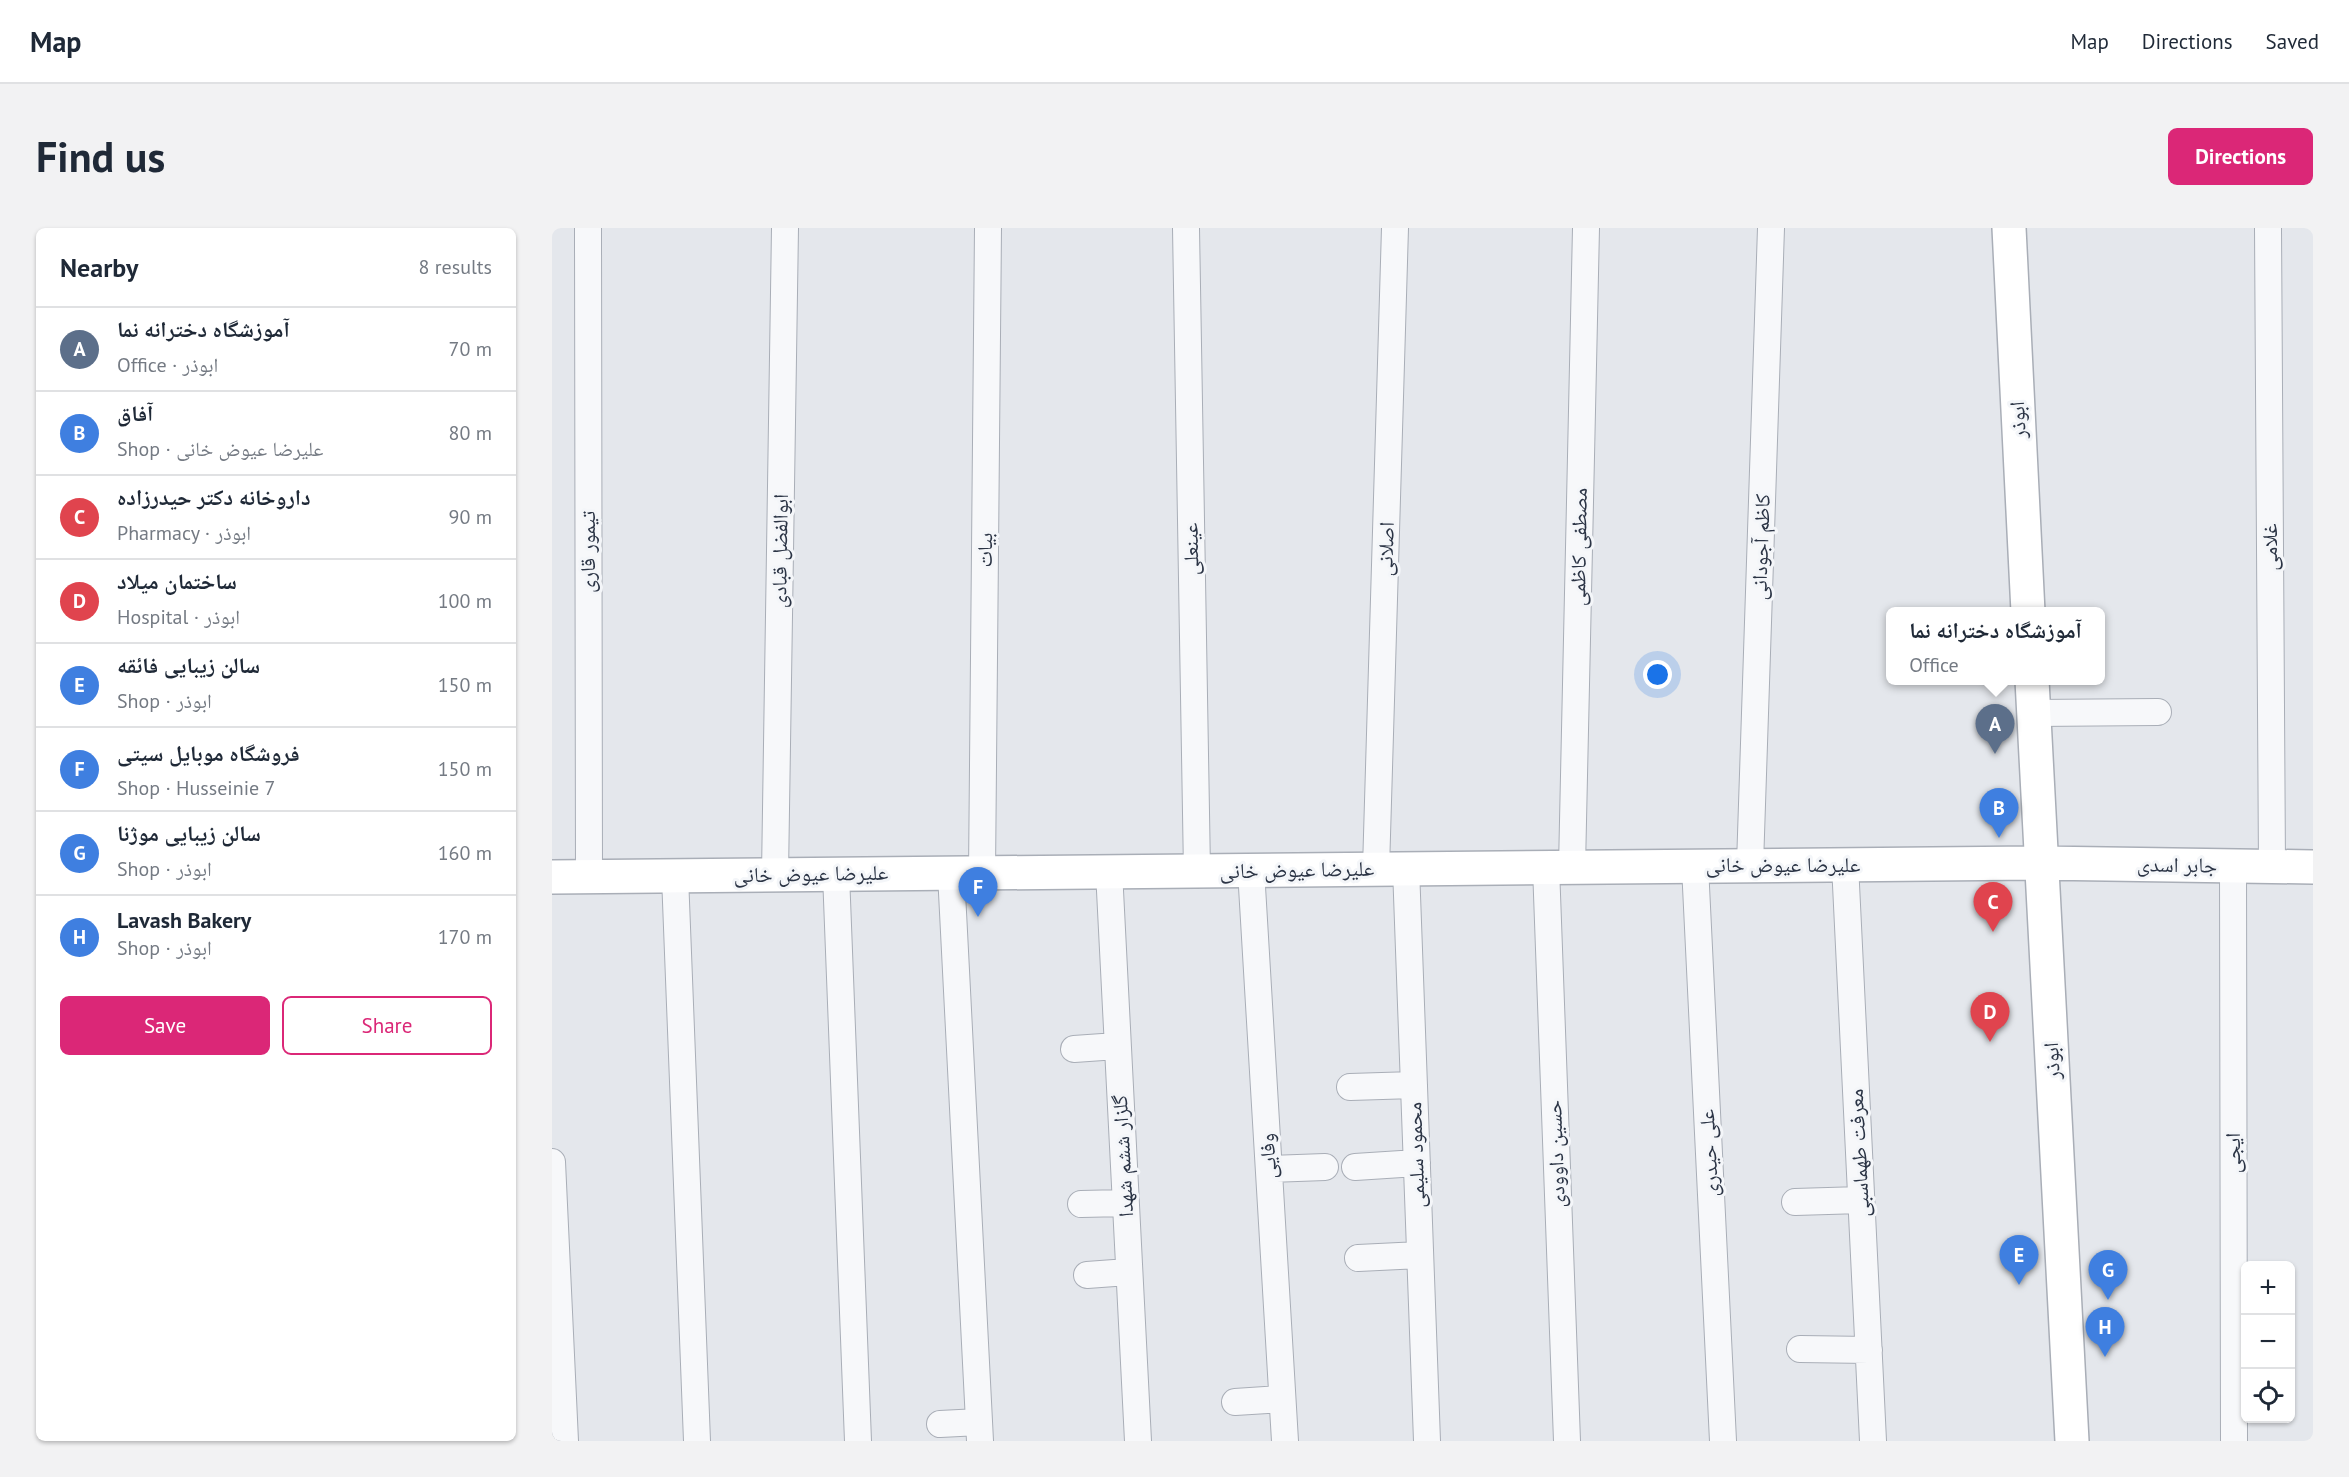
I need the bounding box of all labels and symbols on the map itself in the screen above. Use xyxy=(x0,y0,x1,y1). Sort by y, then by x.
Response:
street label: ابوذر xyxy=(2003,401,2032,440)
street label: مصطفی کاظمی xyxy=(1564,488,1593,606)
street label: کاظم آجودانی xyxy=(1745,493,1777,601)
street label: ابوالفضل قبادی xyxy=(765,494,794,608)
street label: تیمور قاری xyxy=(574,511,601,593)
street label: اصلانی xyxy=(1371,521,1400,577)
street label: عینعلی xyxy=(1177,522,1204,576)
street label: غلامی xyxy=(2256,523,2283,571)
street label: بیات xyxy=(971,532,998,568)
your location xyxy=(1643,660,1672,689)
pin: A xyxy=(1976,704,2014,754)
pin: B xyxy=(1980,788,2018,838)
street label: جابر اسدی xyxy=(2137,850,2217,879)
street label: علیرضا عیوض خانی xyxy=(1706,851,1861,878)
street label: علیرضا عیوض خانی xyxy=(1219,855,1375,884)
street label: علیرضا عیوض خانی xyxy=(733,859,889,888)
pin: F xyxy=(958,868,998,917)
pin: C xyxy=(1974,882,2012,932)
pin: D xyxy=(1970,992,2010,1042)
street label: ابوذر xyxy=(2037,1042,2066,1081)
street label: معرفت طهماسبی xyxy=(1842,1088,1875,1218)
street label: گلزار ششم شهدا xyxy=(1106,1094,1140,1218)
street label: حسین داوودی xyxy=(1540,1100,1571,1208)
street label: محمود سلیمی xyxy=(1400,1102,1431,1208)
street label: علی حیدری xyxy=(1693,1108,1724,1198)
street label: وفایی xyxy=(1253,1133,1282,1179)
street label: ایجی xyxy=(2219,1133,2246,1173)
pin: E xyxy=(2000,1236,2038,1285)
pin: G xyxy=(2088,1250,2128,1300)
pin: H xyxy=(2086,1308,2124,1357)

